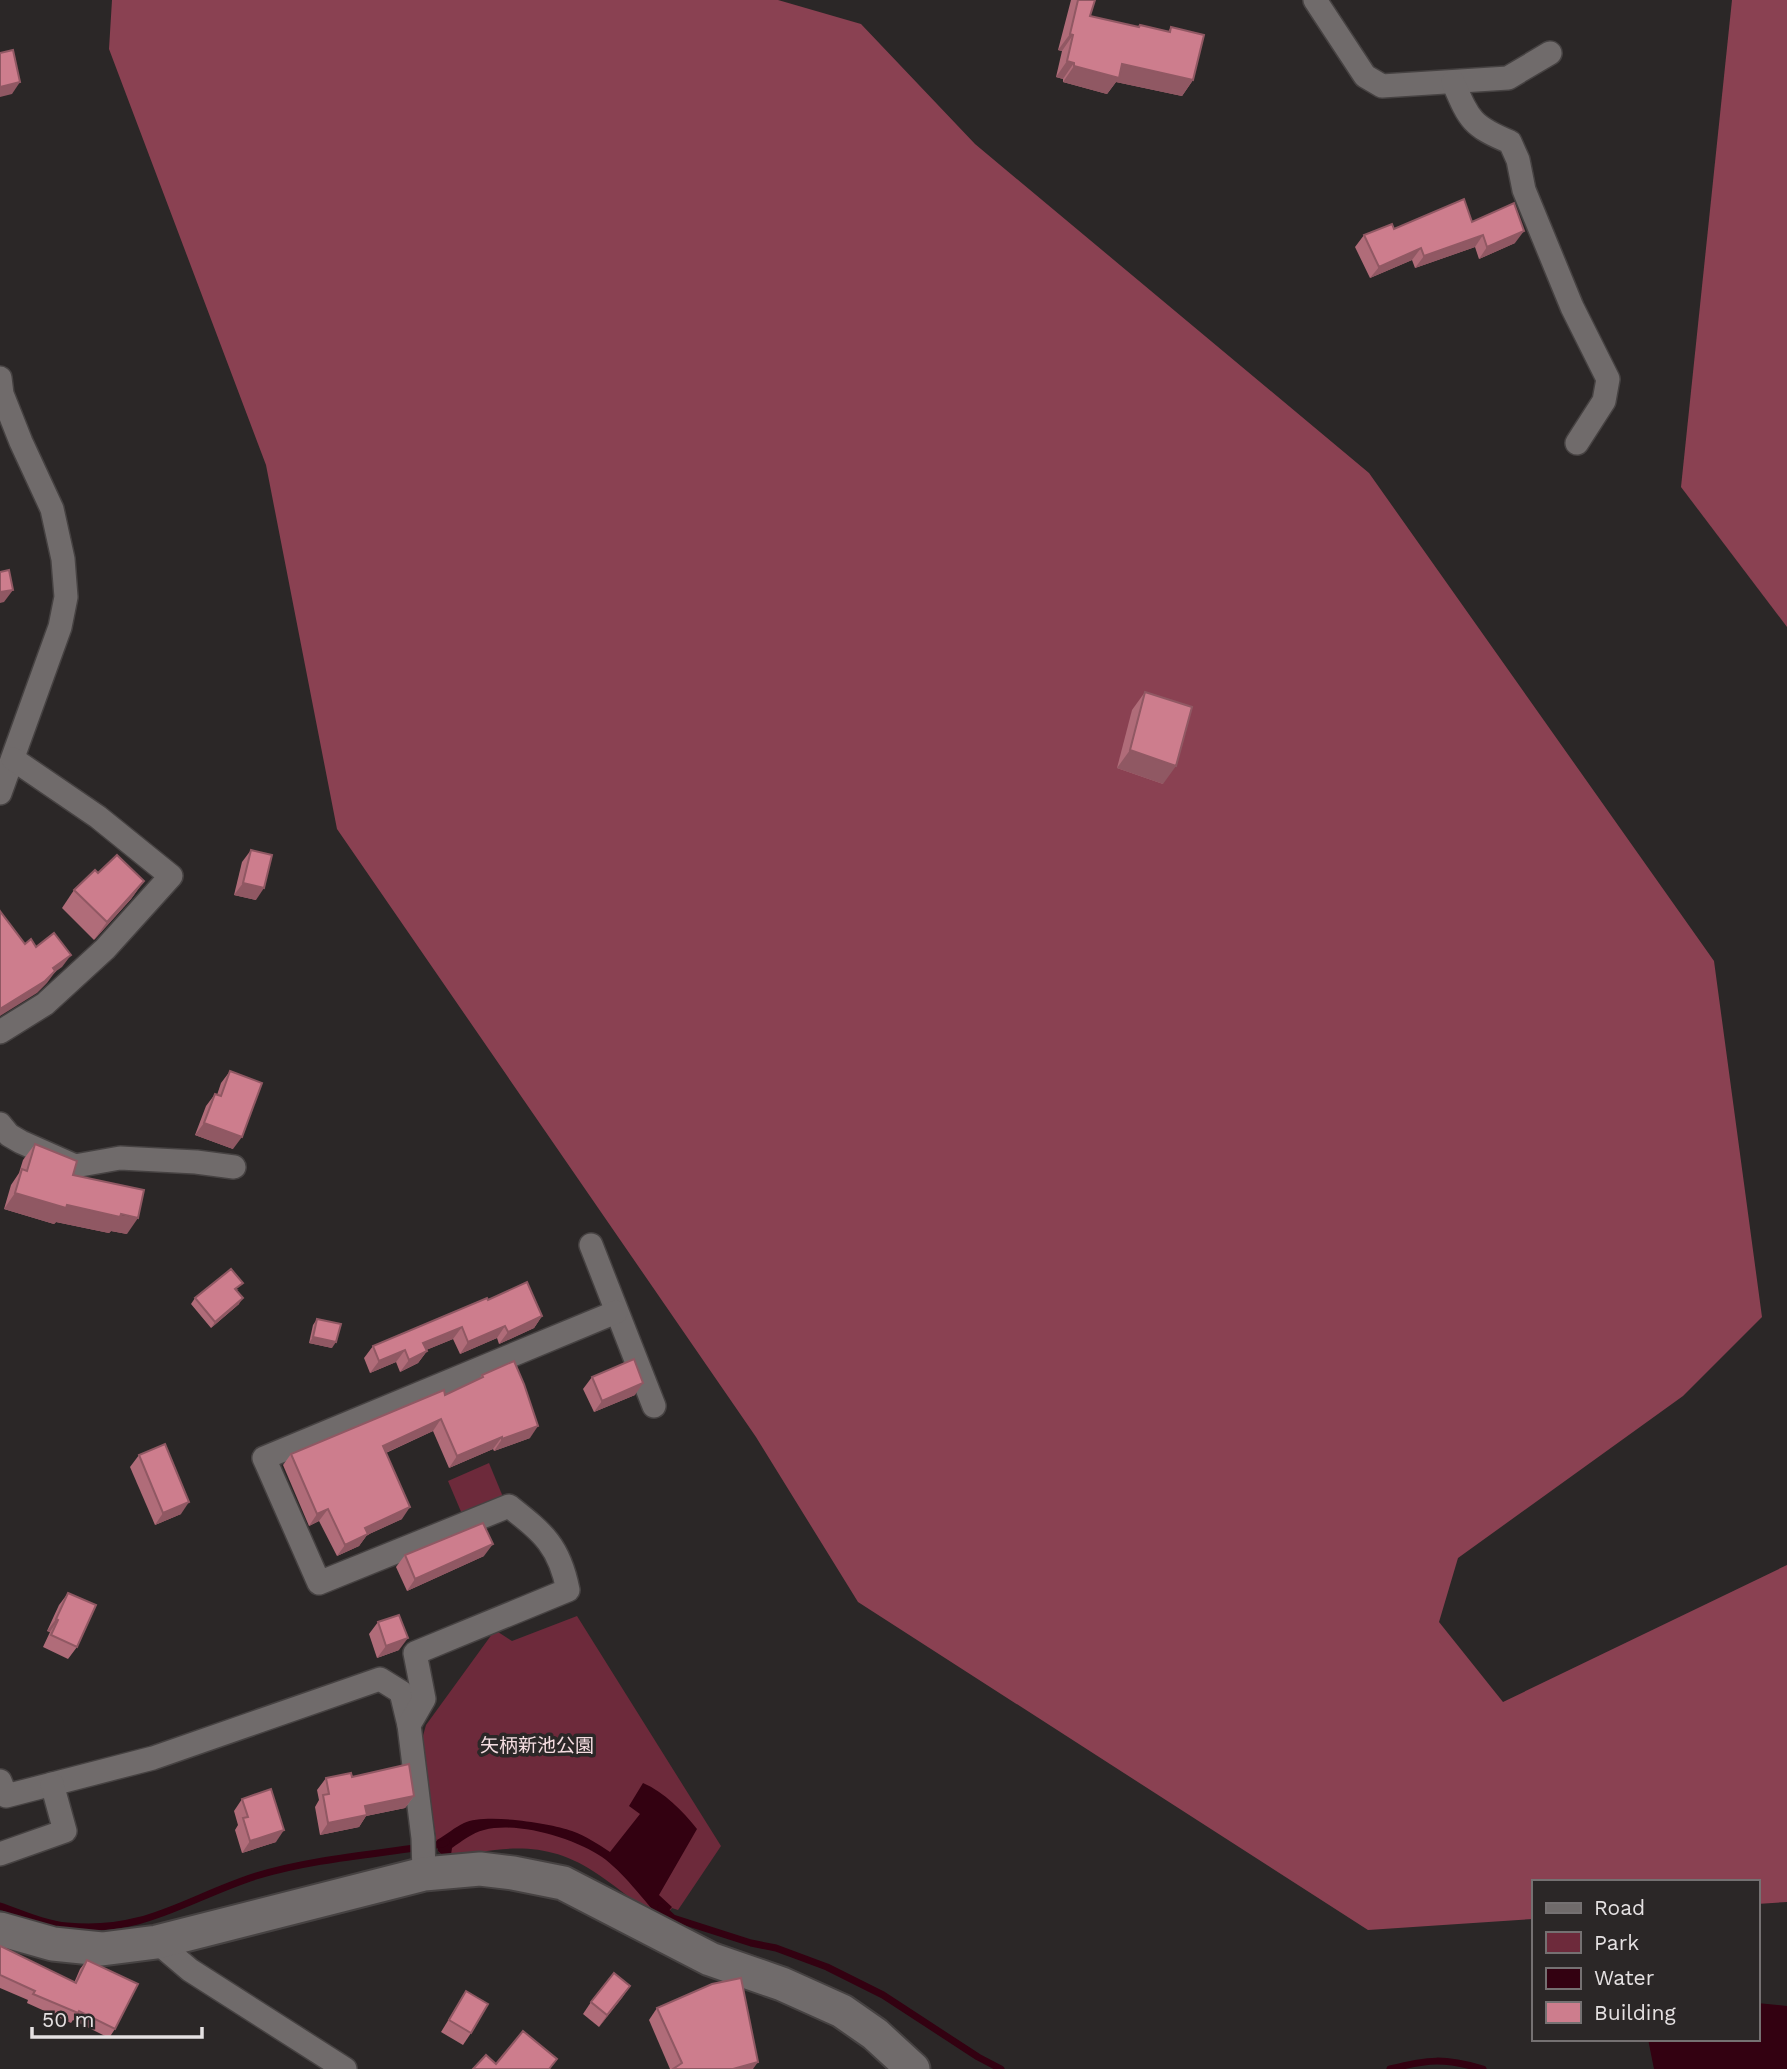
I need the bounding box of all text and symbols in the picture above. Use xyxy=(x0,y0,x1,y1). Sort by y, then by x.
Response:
park label: 矢柄新池公園 xyxy=(480,1734,594,1757)
legend xyxy=(1532,1880,1759,2041)
text: Road xyxy=(1594,1895,1645,1920)
text: Park xyxy=(1594,1930,1639,1955)
text: Water xyxy=(1594,1965,1655,1990)
scale bar xyxy=(32,1996,201,2040)
text: Building xyxy=(1594,2000,1676,2025)
text: 50 m xyxy=(42,2007,94,2032)

